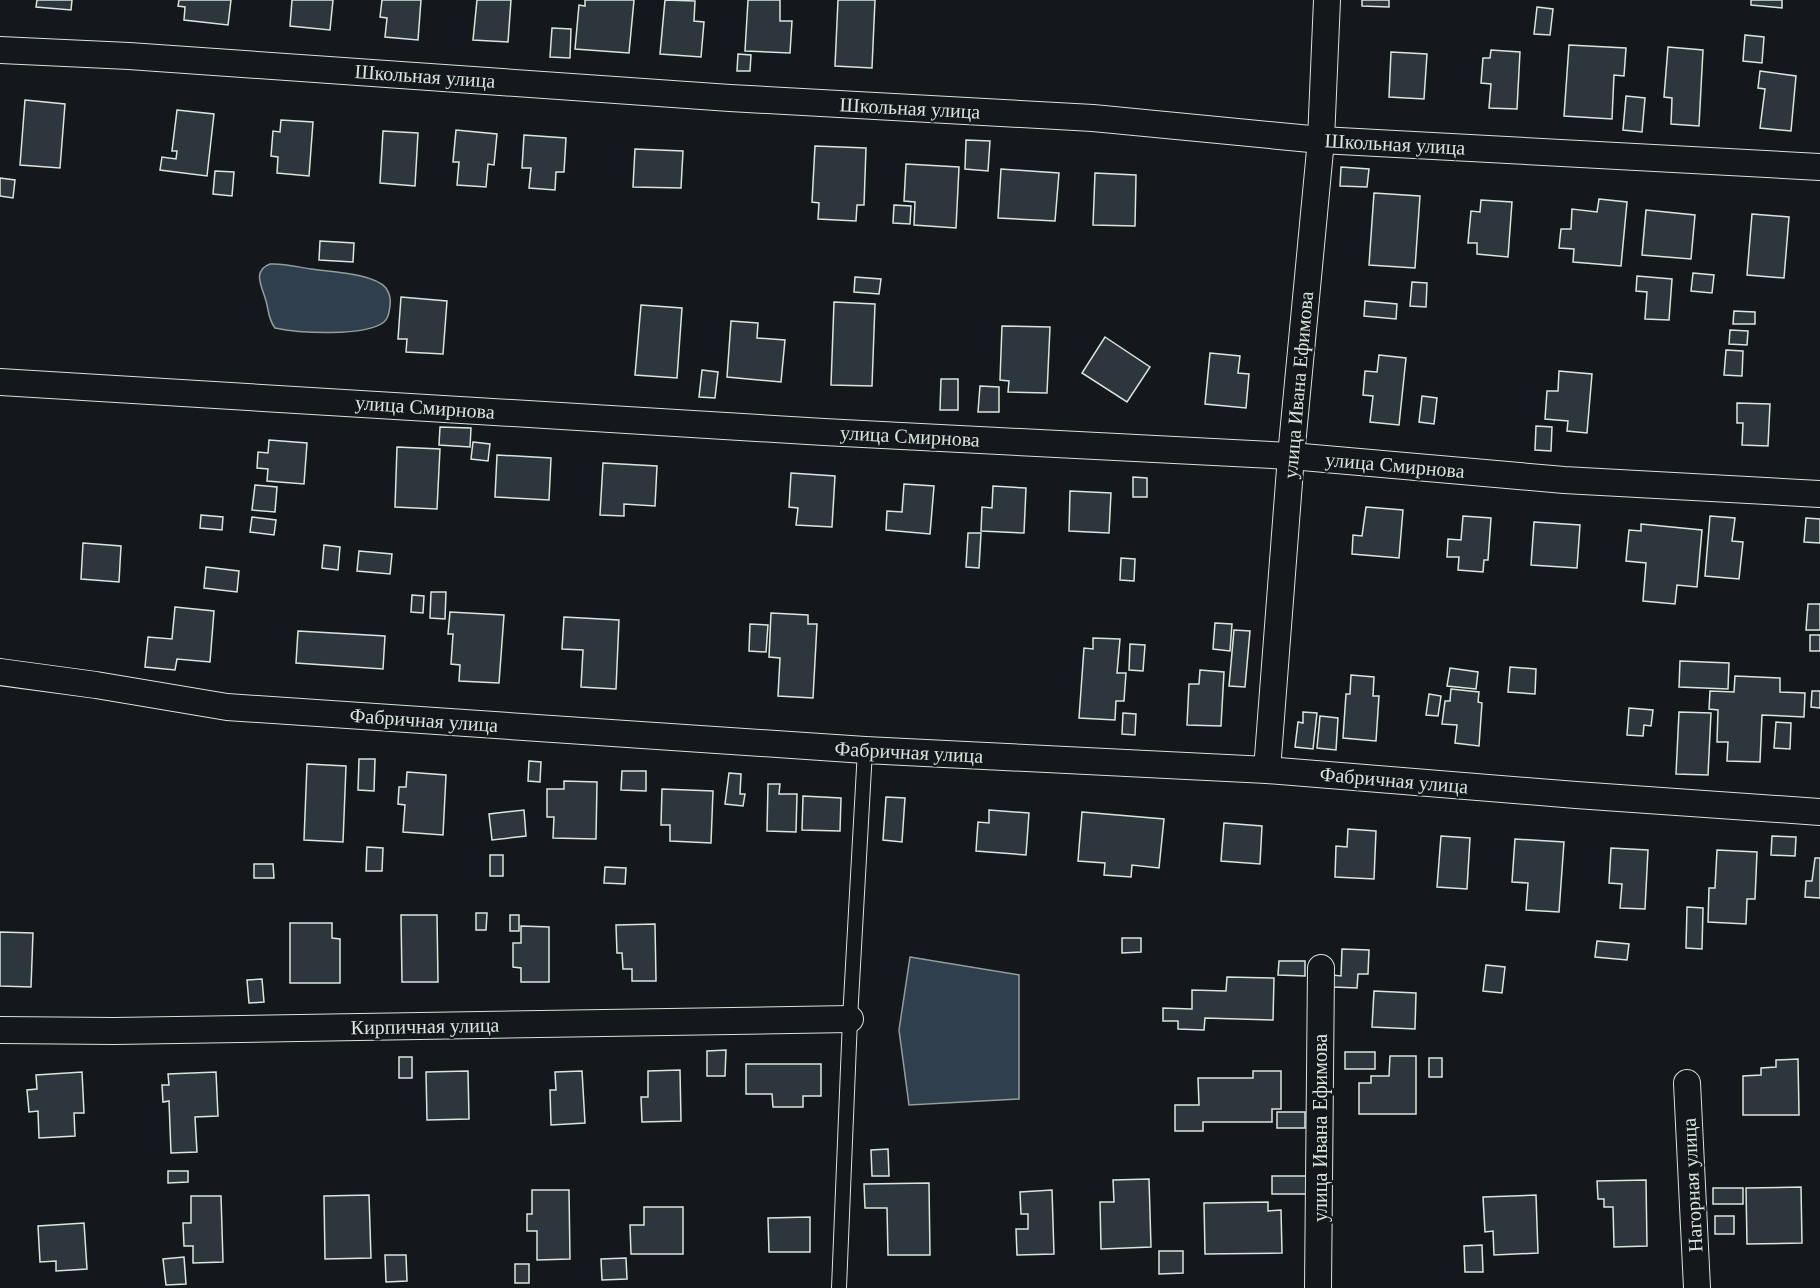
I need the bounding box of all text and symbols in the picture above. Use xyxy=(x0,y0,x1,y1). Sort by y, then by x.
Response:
street label: Школьная улица xyxy=(354,60,496,93)
street label: Школьная улица xyxy=(839,93,981,124)
street label: Школьная улица xyxy=(1324,129,1466,160)
street label: улица Ивана Ефимова xyxy=(1279,290,1318,480)
street label: улица Смирнова xyxy=(354,391,496,424)
street label: улица Смирнова xyxy=(840,421,981,452)
street label: улица Смирнова xyxy=(1324,448,1466,483)
street label: Фабричная улица xyxy=(349,704,499,737)
street label: Фабричная улица xyxy=(834,737,984,768)
street label: Фабричная улица xyxy=(1319,763,1469,798)
street label: Кирпичная улица xyxy=(350,1014,500,1039)
street label: улица Ивана Ефимова xyxy=(1309,1034,1332,1222)
street label: Нагорная улица xyxy=(1677,1117,1707,1253)

